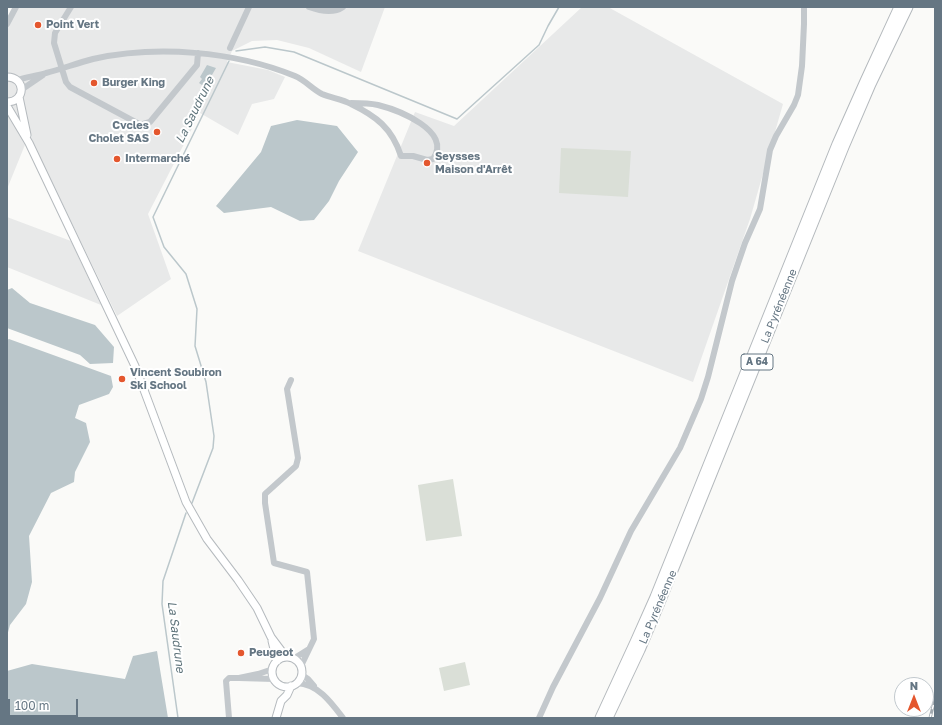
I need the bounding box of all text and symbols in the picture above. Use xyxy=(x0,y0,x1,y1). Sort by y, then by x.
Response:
place label: Point Vert xyxy=(46,18,99,32)
marker: Point Vert xyxy=(33,20,43,30)
water label: La Saudrune xyxy=(173,74,217,146)
place label: Burger King xyxy=(102,76,165,90)
marker: Burger King xyxy=(89,78,99,88)
place label: Cvcles Cholet SAS xyxy=(88,119,149,145)
marker: Cvcles Cholet SAS xyxy=(152,127,162,137)
place label: Seysses Maison d'Arrêt xyxy=(435,150,512,176)
place label: Intermarché xyxy=(125,152,190,166)
marker: Intermarché xyxy=(112,154,122,164)
marker: Seysses Maison d'Arrêt xyxy=(422,158,432,168)
street label: La Pyrénéenne xyxy=(758,267,800,345)
road number: A 64 xyxy=(741,354,773,370)
place label: Vincent Soubiron Ski School xyxy=(130,366,222,392)
marker: Vincent Soubiron Ski School xyxy=(117,374,127,384)
street label: La Pyrénéenne xyxy=(637,568,679,646)
water label: La Saudrune xyxy=(164,600,188,674)
place label: Peugeot xyxy=(249,646,294,660)
marker: Peugeot xyxy=(236,648,246,658)
north arrow xyxy=(894,677,934,717)
text: N xyxy=(910,679,918,692)
scale bar xyxy=(10,691,80,717)
text: 100 m xyxy=(15,698,49,713)

